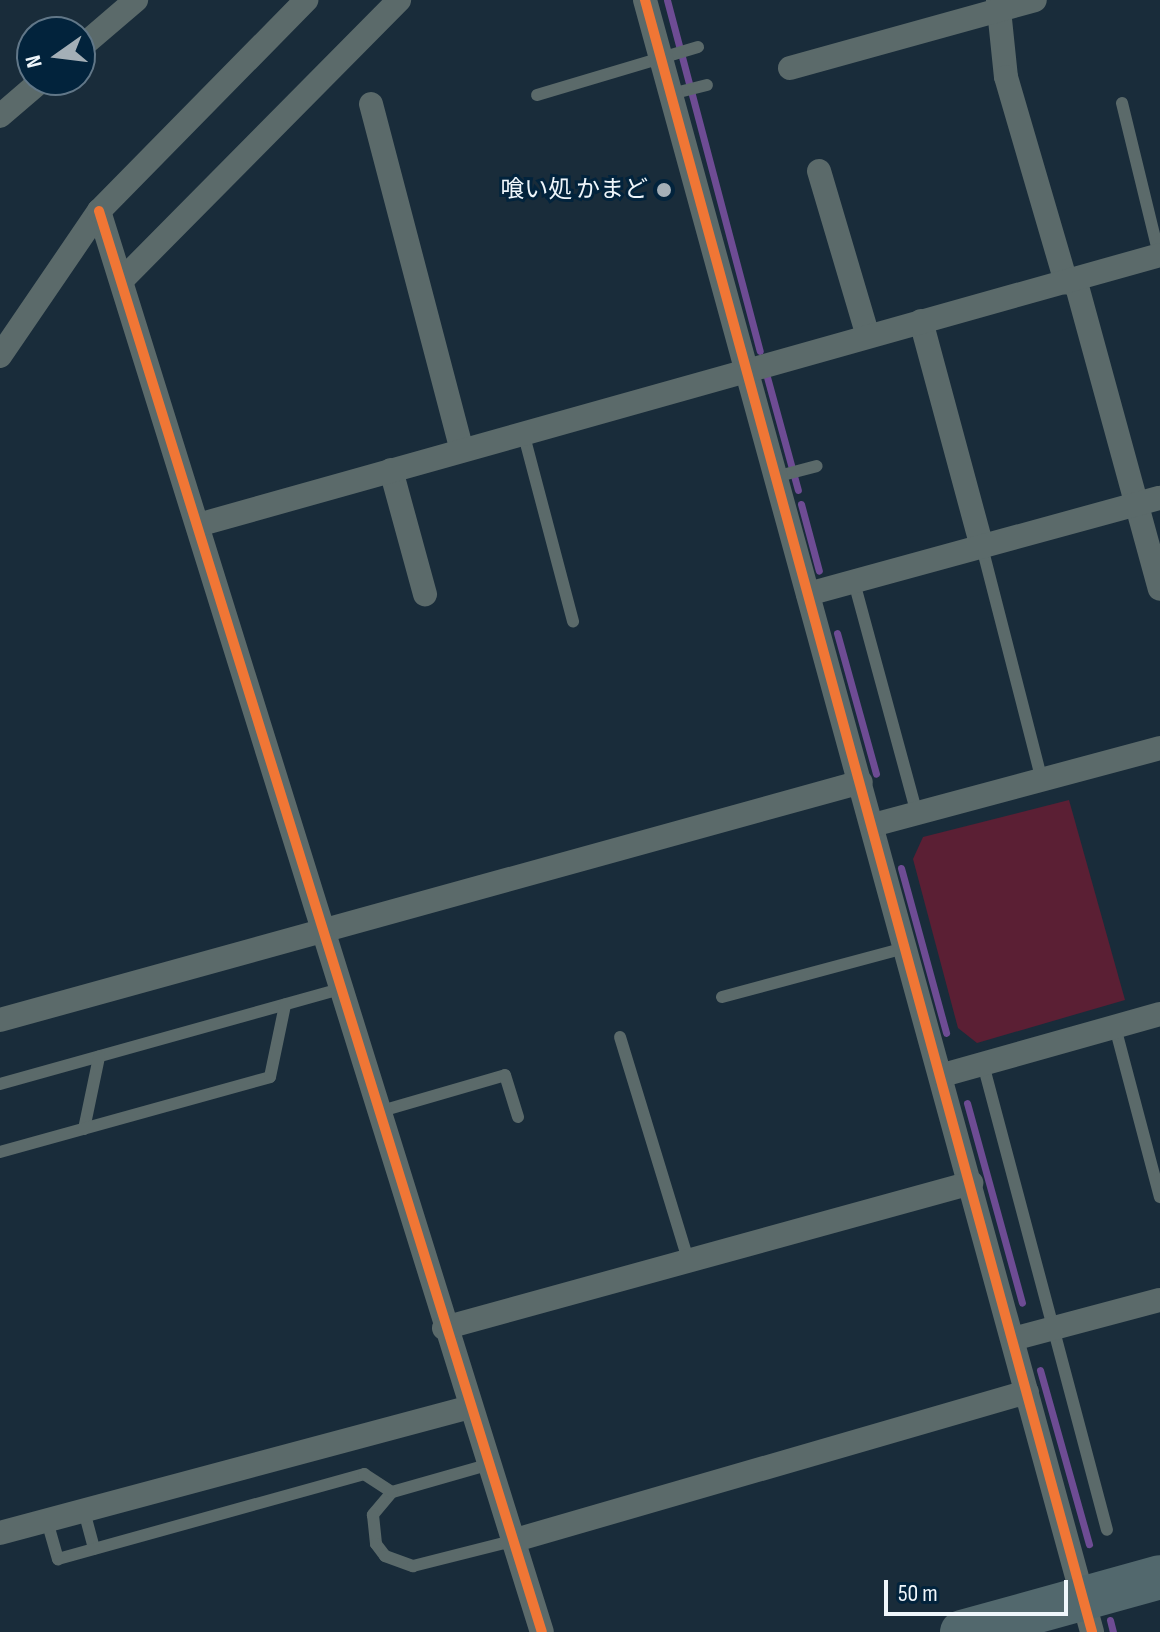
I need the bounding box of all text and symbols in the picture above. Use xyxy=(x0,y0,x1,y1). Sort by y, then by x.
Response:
north arrow xyxy=(16,16,96,96)
text: N xyxy=(20,52,49,70)
place label: 喰い処 かまど xyxy=(500,176,648,204)
marker: 喰い処 かまど xyxy=(655,181,673,199)
scale bar xyxy=(888,1564,1072,1614)
text: 50 m xyxy=(898,1579,938,1608)

